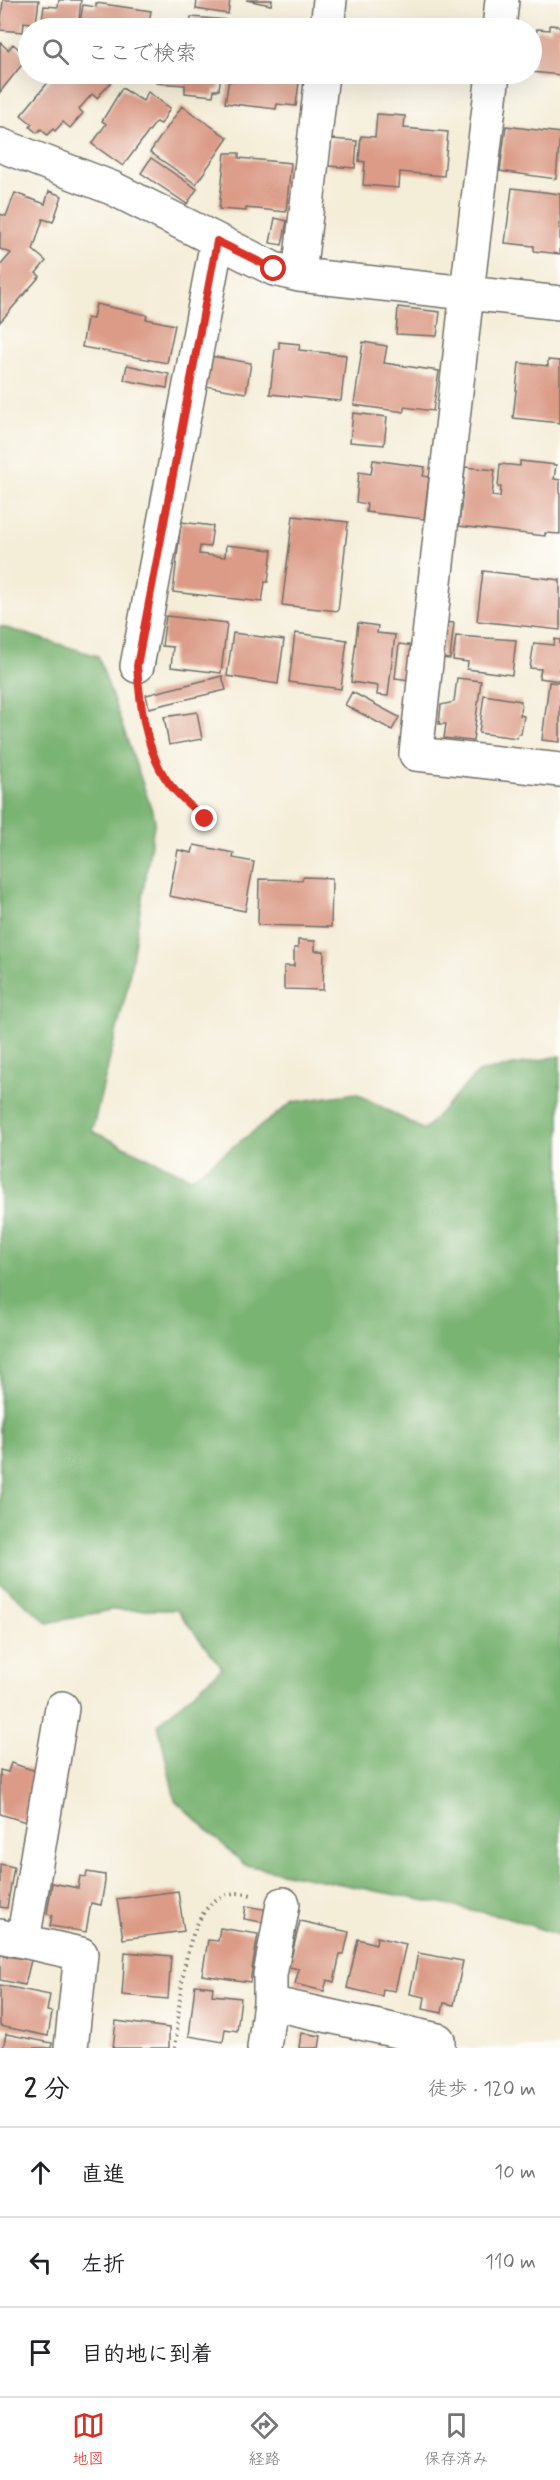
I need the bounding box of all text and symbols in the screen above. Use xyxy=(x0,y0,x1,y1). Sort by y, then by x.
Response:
search box xyxy=(18,18,542,84)
icon: search xyxy=(39,35,72,68)
text: ここで検索 xyxy=(87,40,197,68)
route start xyxy=(260,255,286,281)
route end xyxy=(191,805,217,831)
text: 2 分 xyxy=(24,2073,70,2107)
text: 徒歩 · 120 m xyxy=(428,2076,536,2103)
icon: ahead xyxy=(24,2156,57,2189)
text: 10 m xyxy=(494,2159,536,2186)
text: 直進 xyxy=(81,2161,125,2189)
icon: left xyxy=(24,2246,57,2279)
text: 110 m xyxy=(485,2249,536,2276)
text: 左折 xyxy=(81,2251,125,2279)
icon: arrive xyxy=(24,2336,57,2369)
text: 目的地に到着 xyxy=(81,2341,213,2369)
tab: 地図 xyxy=(72,2409,105,2470)
tab: 経路 xyxy=(248,2409,281,2470)
tab: 保存済み xyxy=(424,2409,488,2470)

